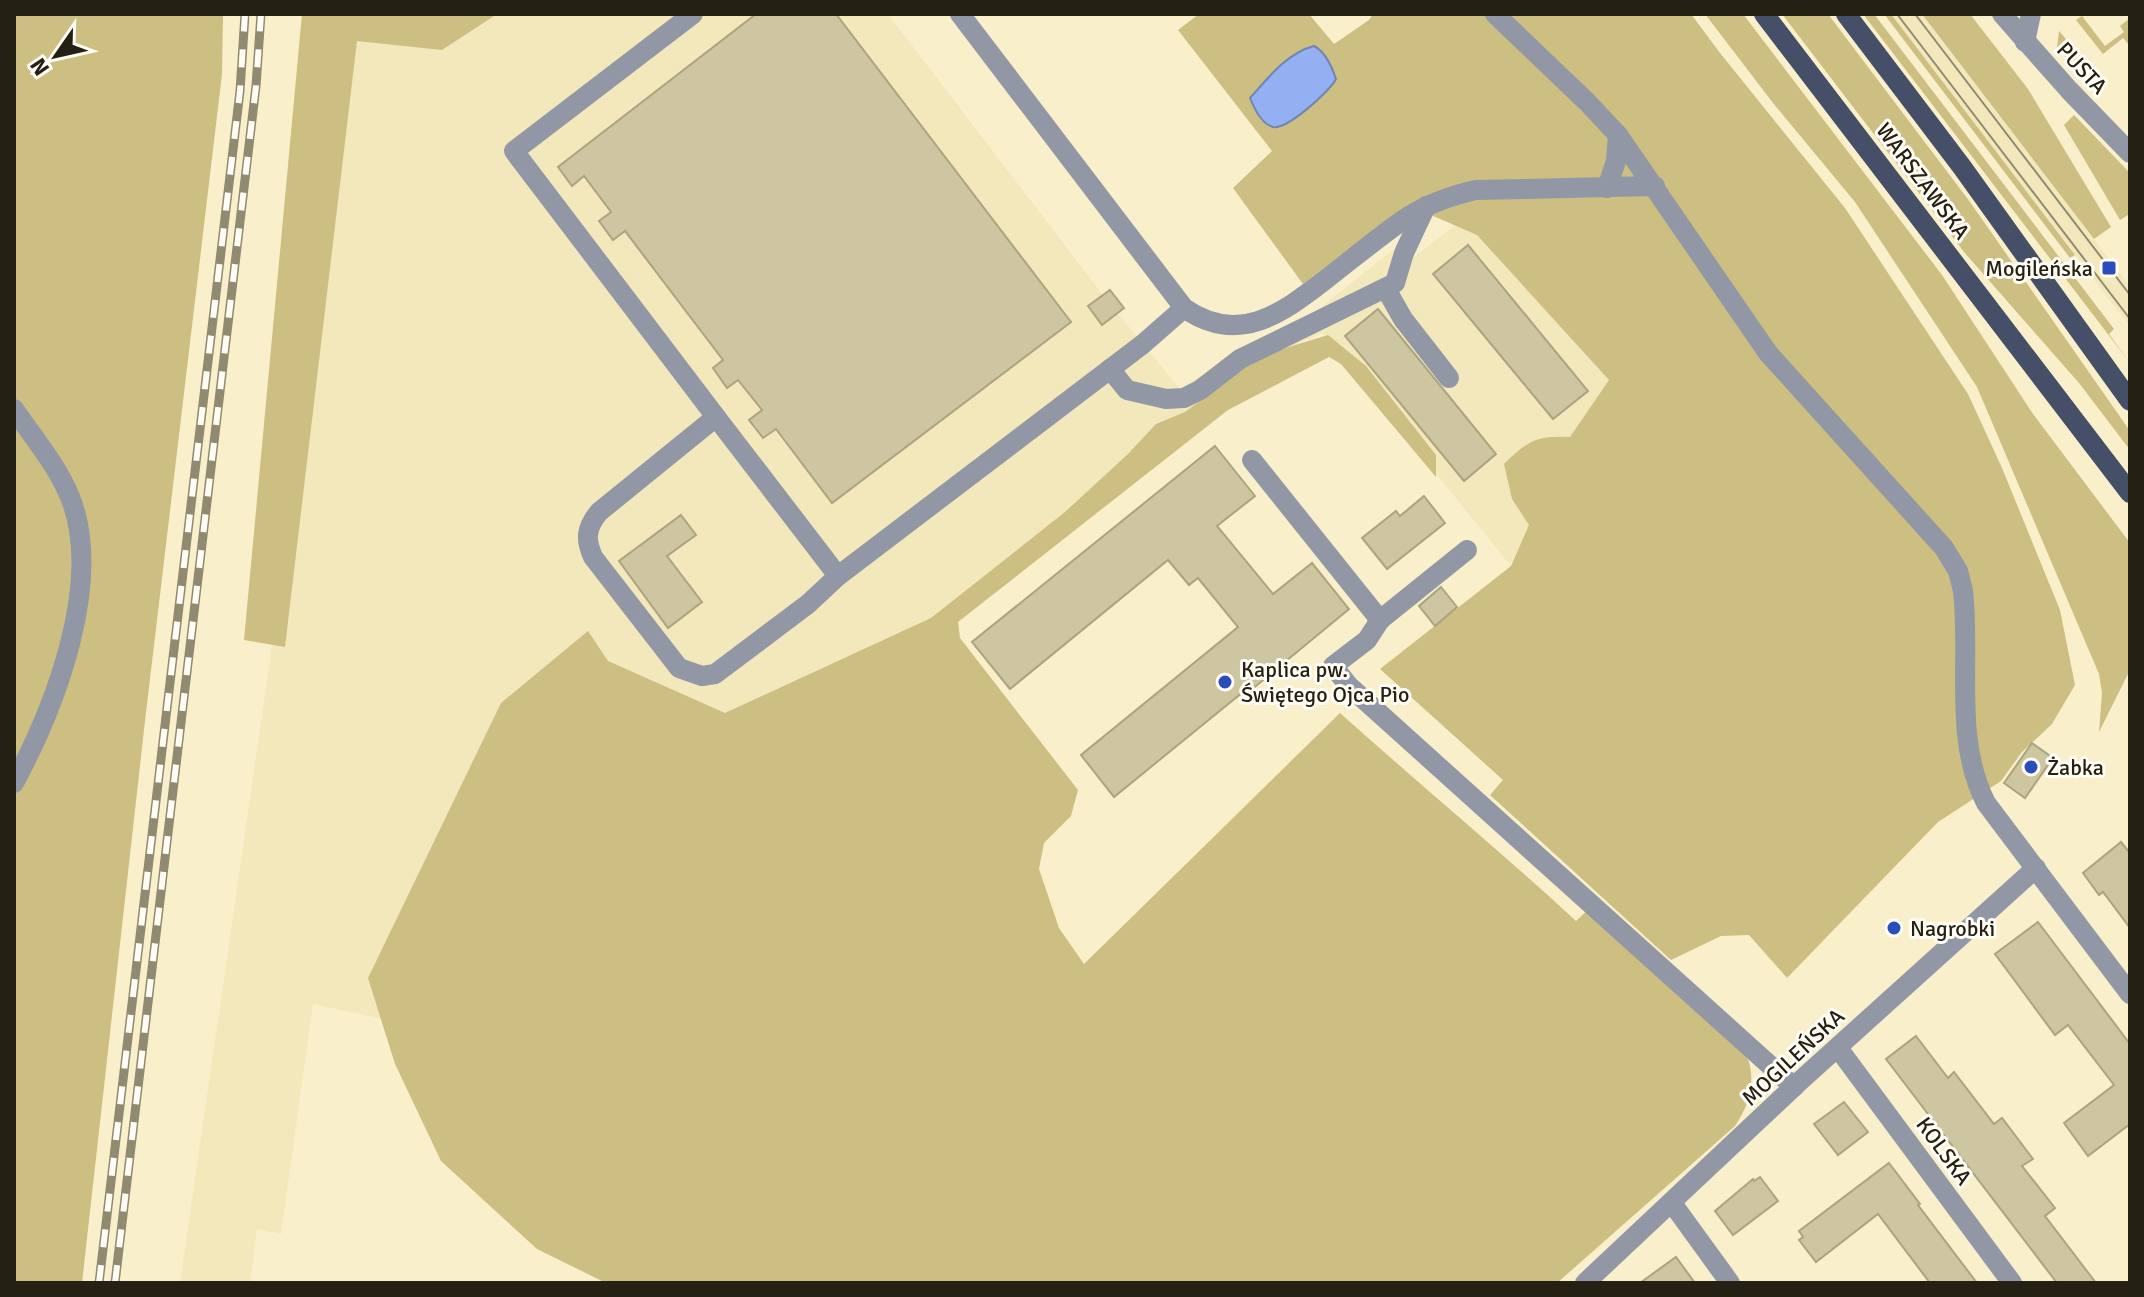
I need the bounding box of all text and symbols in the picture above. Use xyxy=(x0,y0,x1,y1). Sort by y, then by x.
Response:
north arrow xyxy=(16,16,96,96)
street label: PUSTA xyxy=(2051,36,2113,100)
text: N xyxy=(24,53,55,81)
street label: WARSZAWSKA xyxy=(1870,117,1976,245)
place label: Mogileńska xyxy=(1985,255,2093,282)
marker: Mogileńska xyxy=(2100,259,2118,277)
place label: Kaplica pw. Świętego Ojca Pio xyxy=(1241,656,1409,708)
marker: Kaplica pw. Świętego Ojca Pio xyxy=(1216,673,1234,691)
place label: Żabka xyxy=(2047,754,2104,781)
marker: Żabka xyxy=(2022,758,2040,776)
place label: Nagrobki xyxy=(1910,915,1995,942)
marker: Nagrobki xyxy=(1885,919,1903,937)
street label: MOGILEŃSKA xyxy=(1736,1002,1850,1111)
street label: KOLSKA xyxy=(1910,1112,1978,1191)

